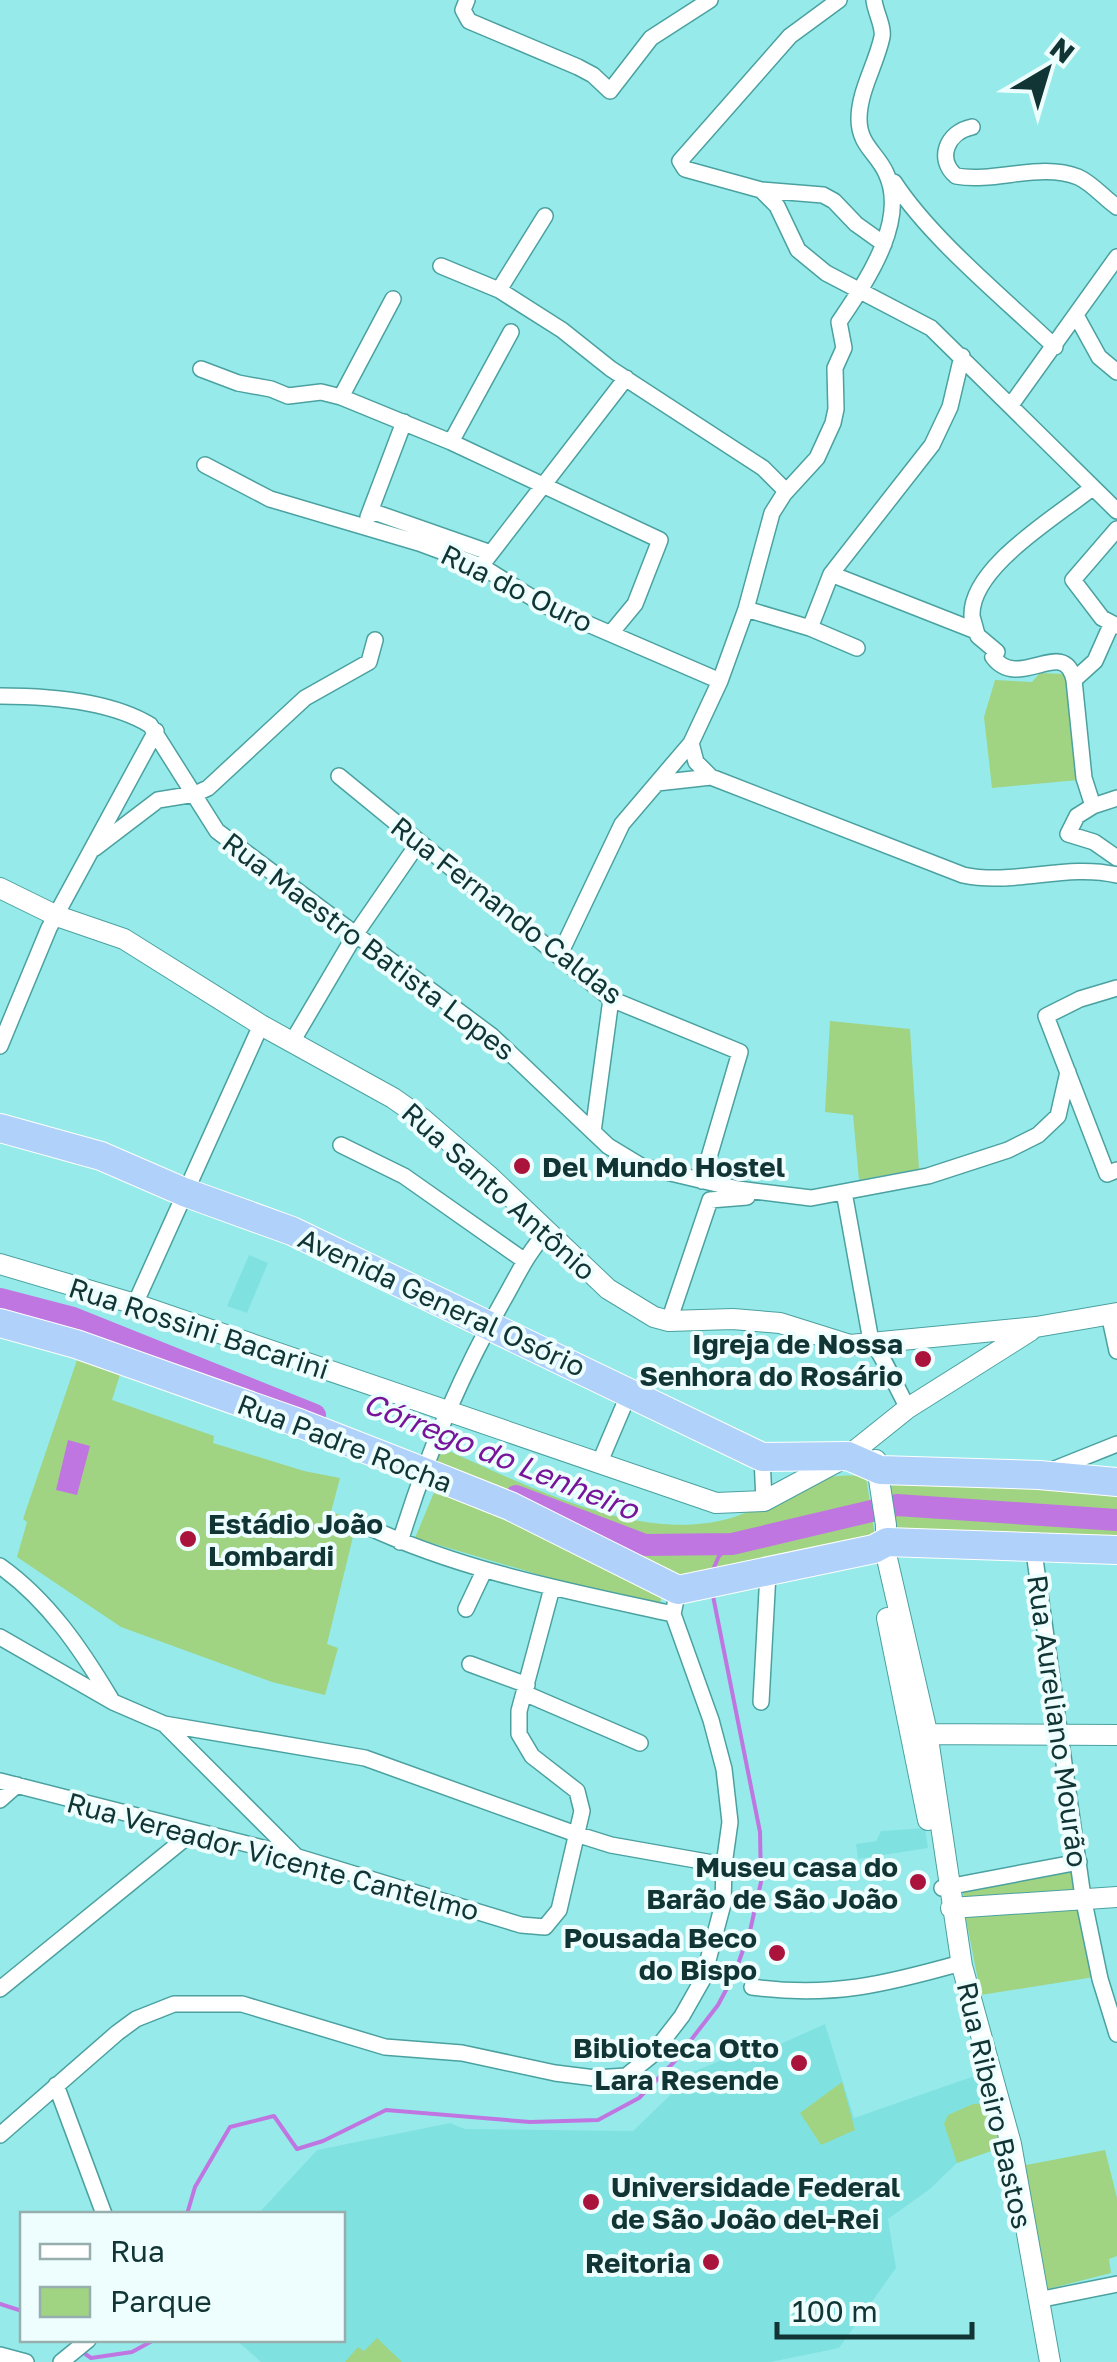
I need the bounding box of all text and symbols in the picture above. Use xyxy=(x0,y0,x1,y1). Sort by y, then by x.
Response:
north arrow xyxy=(997,20,1097,120)
text: N xyxy=(1044,30,1081,69)
street label: Rua do Ouro xyxy=(436,537,598,639)
street label: Rua Fernando Caldas xyxy=(385,809,629,1011)
street label: Rua Maestro Batista Lopes xyxy=(216,825,522,1067)
street label: Rua Santo Antônio xyxy=(395,1095,603,1287)
place label: Del Mundo Hostel xyxy=(542,1150,785,1183)
marker: Del Mundo Hostel xyxy=(511,1155,533,1177)
street label: Avenida General Osório xyxy=(293,1221,591,1383)
street label: Rua Rossini Bacarini xyxy=(65,1270,333,1386)
place label: Igreja de Nossa Senhora do Rosário xyxy=(639,1327,903,1392)
marker: Igreja de Nossa Senhora do Rosário xyxy=(912,1348,934,1370)
water label: Córrego do Lenheiro xyxy=(359,1384,645,1528)
street label: Rua Padre Rocha xyxy=(233,1387,457,1499)
place label: Estádio João Lombardi xyxy=(208,1507,383,1572)
marker: Estádio João Lombardi xyxy=(177,1528,199,1550)
street label: Rua Aureliano Mourão xyxy=(1021,1573,1095,1869)
street label: Rua Vereador Vicente Cantelmo xyxy=(63,1785,483,1927)
place label: Museu casa do Barão de São João xyxy=(646,1850,898,1915)
marker: Museu casa do Barão de São João xyxy=(907,1871,929,1893)
place label: Pousada Beco do Bispo xyxy=(563,1921,757,1986)
marker: Pousada Beco do Bispo xyxy=(766,1942,788,1964)
street label: Rua Ribeiro Bastos xyxy=(951,1978,1039,2232)
place label: Biblioteca Otto Lara Resende xyxy=(573,2031,779,2096)
marker: Biblioteca Otto Lara Resende xyxy=(788,2052,810,2074)
place label: Universidade Federal de São João del-Rei xyxy=(611,2170,900,2235)
marker: Universidade Federal de São João del-Rei xyxy=(580,2191,602,2213)
legend xyxy=(20,2212,345,2342)
text: Rua xyxy=(110,2233,165,2269)
place label: Reitoria xyxy=(585,2246,691,2279)
marker: Reitoria xyxy=(700,2251,722,2273)
scale bar xyxy=(777,2277,972,2339)
text: Parque xyxy=(110,2283,212,2319)
text: 100 m xyxy=(792,2293,878,2329)

